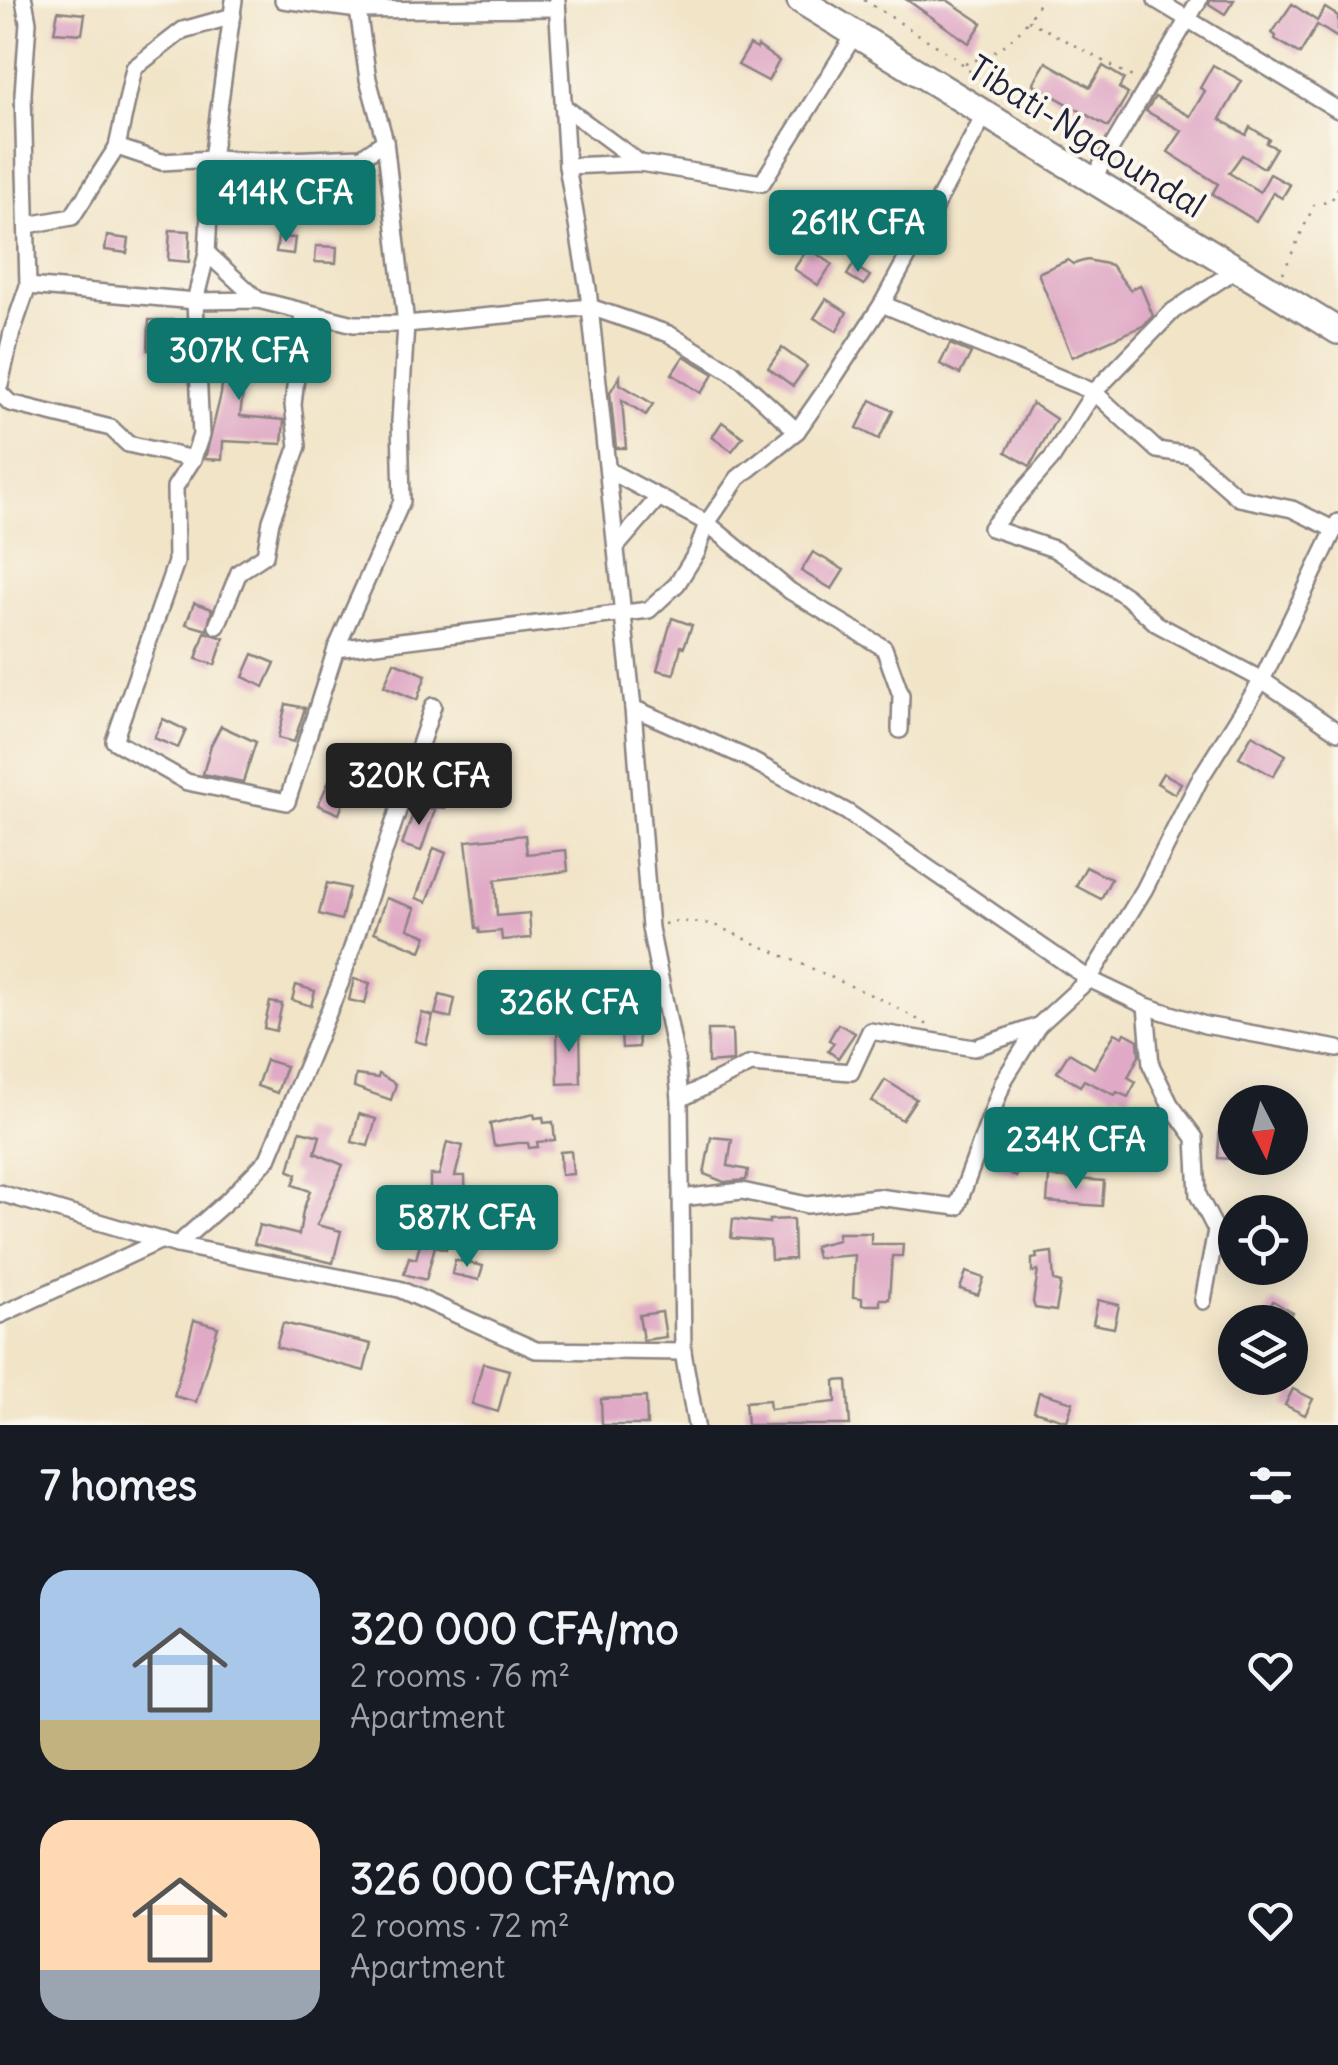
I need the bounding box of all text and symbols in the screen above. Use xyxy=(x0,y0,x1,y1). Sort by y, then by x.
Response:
street label: Tibati-Ngaoundal xyxy=(960,45,1214,227)
pin: 414K CFA xyxy=(183,160,389,245)
text: 414K CFA xyxy=(219,172,353,213)
pin: 261K CFA xyxy=(755,190,961,275)
text: 261K CFA xyxy=(791,202,925,243)
pin: 307K CFA xyxy=(136,318,342,403)
text: 307K CFA xyxy=(169,330,309,371)
pin: 320K CFA xyxy=(316,743,522,828)
text: 320K CFA xyxy=(348,755,490,796)
pin: 326K CFA xyxy=(466,970,672,1055)
text: 326K CFA xyxy=(499,982,639,1023)
north arrow xyxy=(1218,1085,1308,1175)
map controls xyxy=(1218,1085,1308,1395)
pin: 234K CFA xyxy=(973,1107,1179,1192)
text: 234K CFA xyxy=(1006,1119,1146,1160)
pin: 587K CFA xyxy=(364,1185,570,1270)
button: locate xyxy=(1218,1195,1308,1285)
text: 587K CFA xyxy=(398,1197,536,1238)
button: layers xyxy=(1218,1305,1308,1395)
icon: filters xyxy=(1243,1458,1298,1513)
text: 7 homes xyxy=(40,1459,197,1511)
text: 320 000 CFA/mo xyxy=(350,1603,679,1655)
icon: home xyxy=(120,1610,240,1730)
icon: heart xyxy=(1243,1643,1298,1698)
text: 2 rooms · 76 m² xyxy=(350,1655,570,1696)
text: Apartment xyxy=(350,1696,505,1737)
text: 326 000 CFA/mo xyxy=(350,1853,675,1905)
icon: home xyxy=(120,1860,240,1980)
icon: heart xyxy=(1243,1893,1298,1948)
text: 2 rooms · 72 m² xyxy=(350,1905,570,1946)
text: Apartment xyxy=(350,1946,505,1987)

